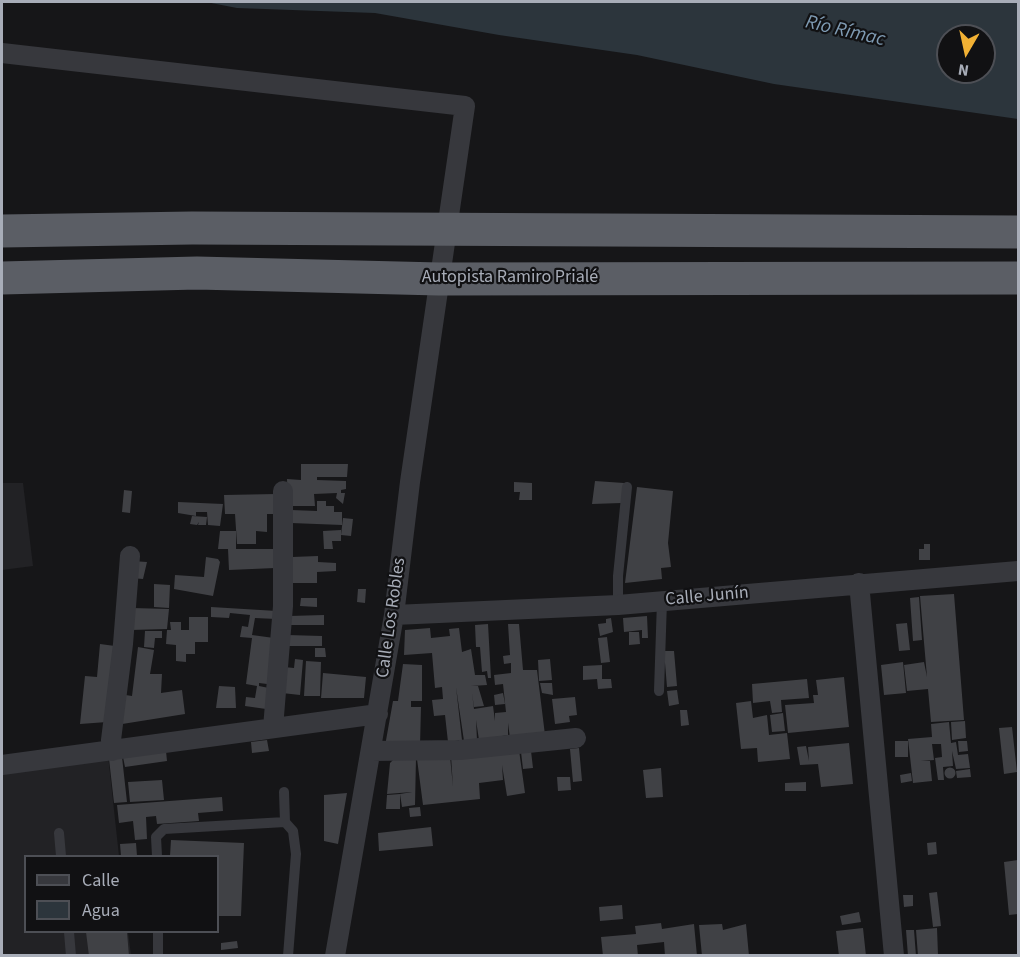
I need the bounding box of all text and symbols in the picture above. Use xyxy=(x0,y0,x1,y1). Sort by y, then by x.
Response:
water label: Río Rímac xyxy=(803,11,887,53)
north arrow xyxy=(936,24,996,84)
text: N xyxy=(957,58,970,82)
street label: Autopista Ramiro Prialé xyxy=(422,267,598,289)
street label: Calle Los Robles xyxy=(373,556,411,680)
street label: Calle Junín xyxy=(664,583,750,611)
legend xyxy=(24,855,219,933)
text: Calle xyxy=(82,868,119,893)
text: Agua xyxy=(82,898,120,923)

